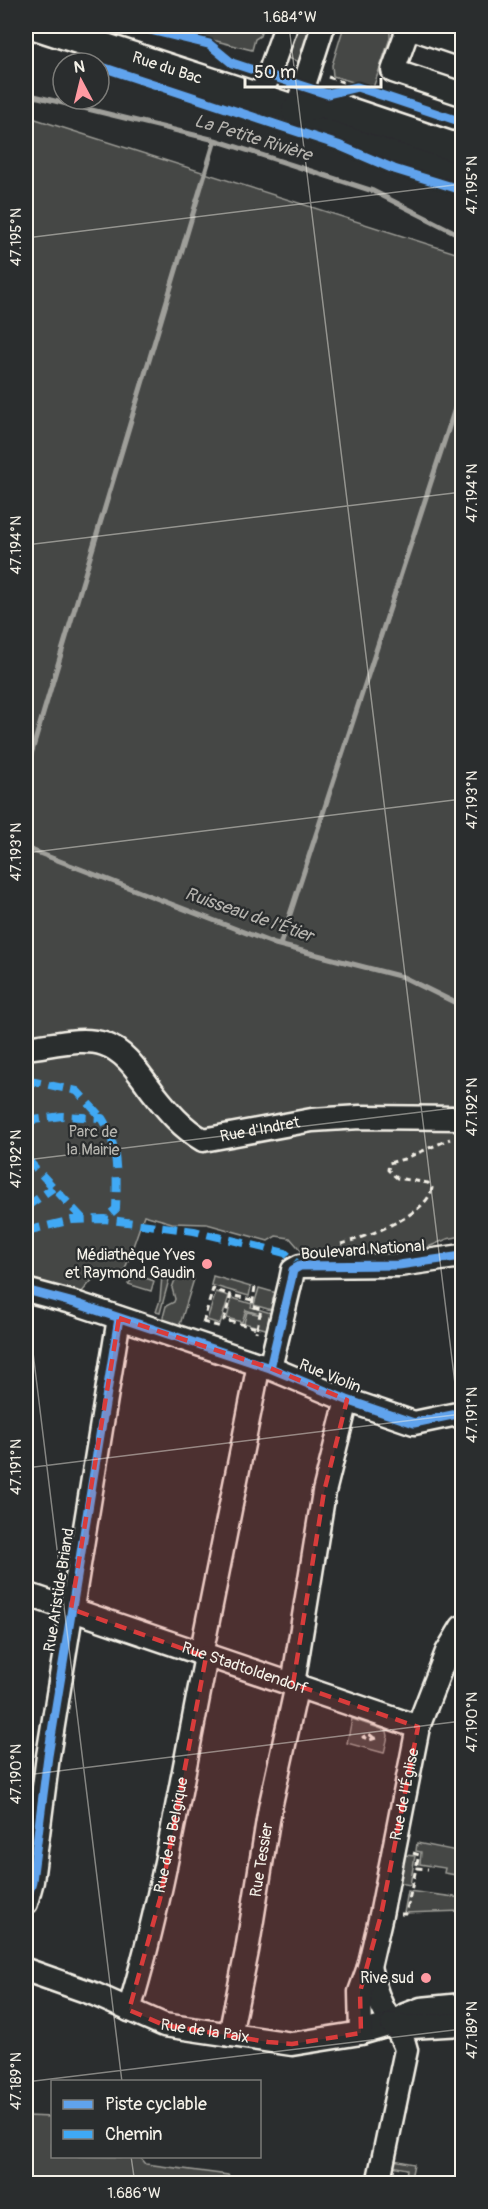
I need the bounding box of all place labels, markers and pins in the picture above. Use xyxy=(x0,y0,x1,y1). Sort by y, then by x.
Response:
place label: Médiathèque Yves et Raymond Gaudin xyxy=(65,1245,195,1283)
marker: Médiathèque Yves et Raymond Gaudin xyxy=(200,1257,214,1271)
place label: Rive sud xyxy=(360,1968,414,1988)
marker: Rive sud xyxy=(419,1971,433,1985)

